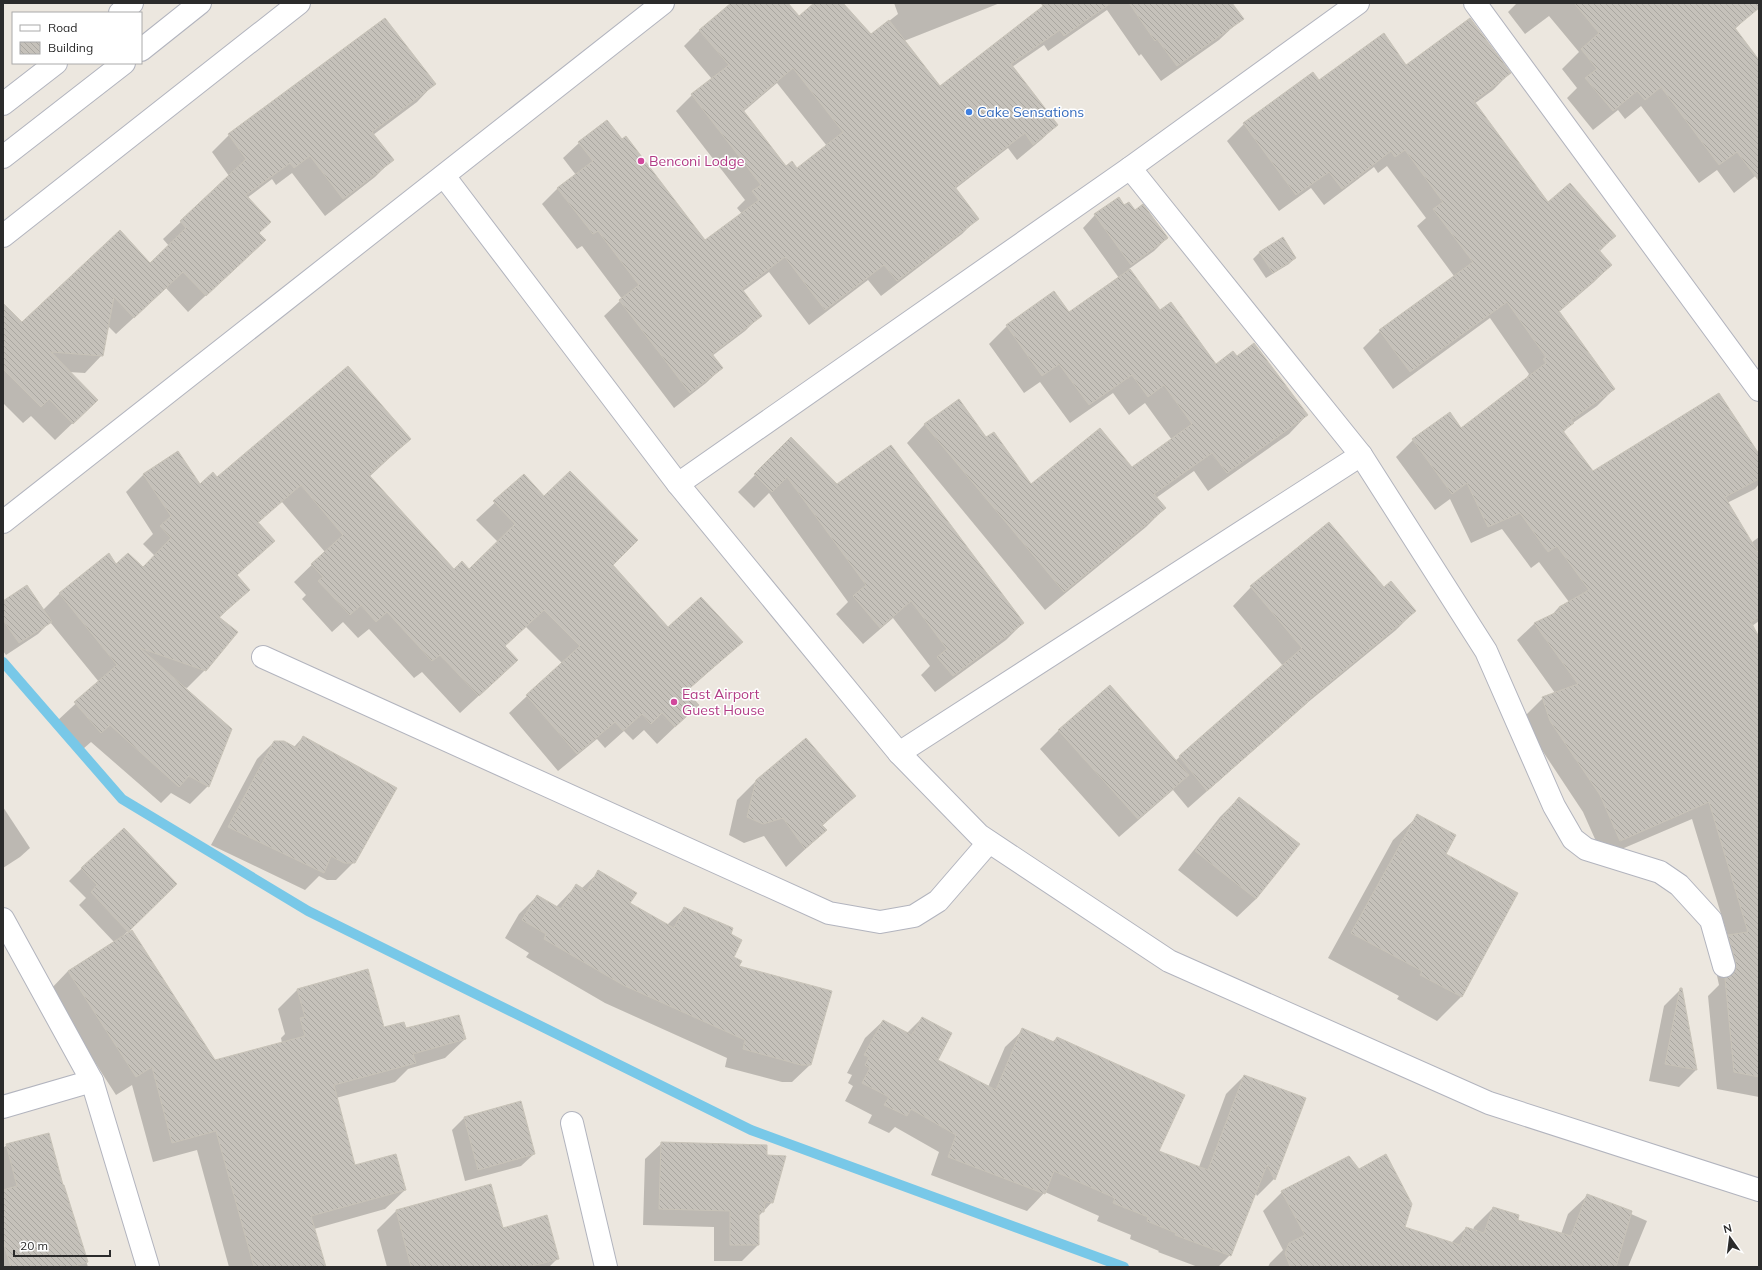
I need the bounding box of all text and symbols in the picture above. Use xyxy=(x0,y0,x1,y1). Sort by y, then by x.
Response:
legend xyxy=(12,12,142,64)
text: Road xyxy=(48,20,77,35)
text: Building xyxy=(48,40,93,55)
place label: Cake Sensations xyxy=(977,103,1084,121)
marker: Cake Sensations xyxy=(964,107,974,117)
place label: Benconi Lodge xyxy=(649,152,744,170)
marker: Benconi Lodge xyxy=(636,156,646,166)
place label: East Airport Guest House xyxy=(682,685,765,719)
marker: East Airport Guest House xyxy=(669,697,679,707)
north arrow xyxy=(1710,1218,1750,1258)
text: N xyxy=(1722,1220,1733,1236)
scale bar xyxy=(14,1232,110,1258)
text: 20 m xyxy=(20,1238,48,1253)

